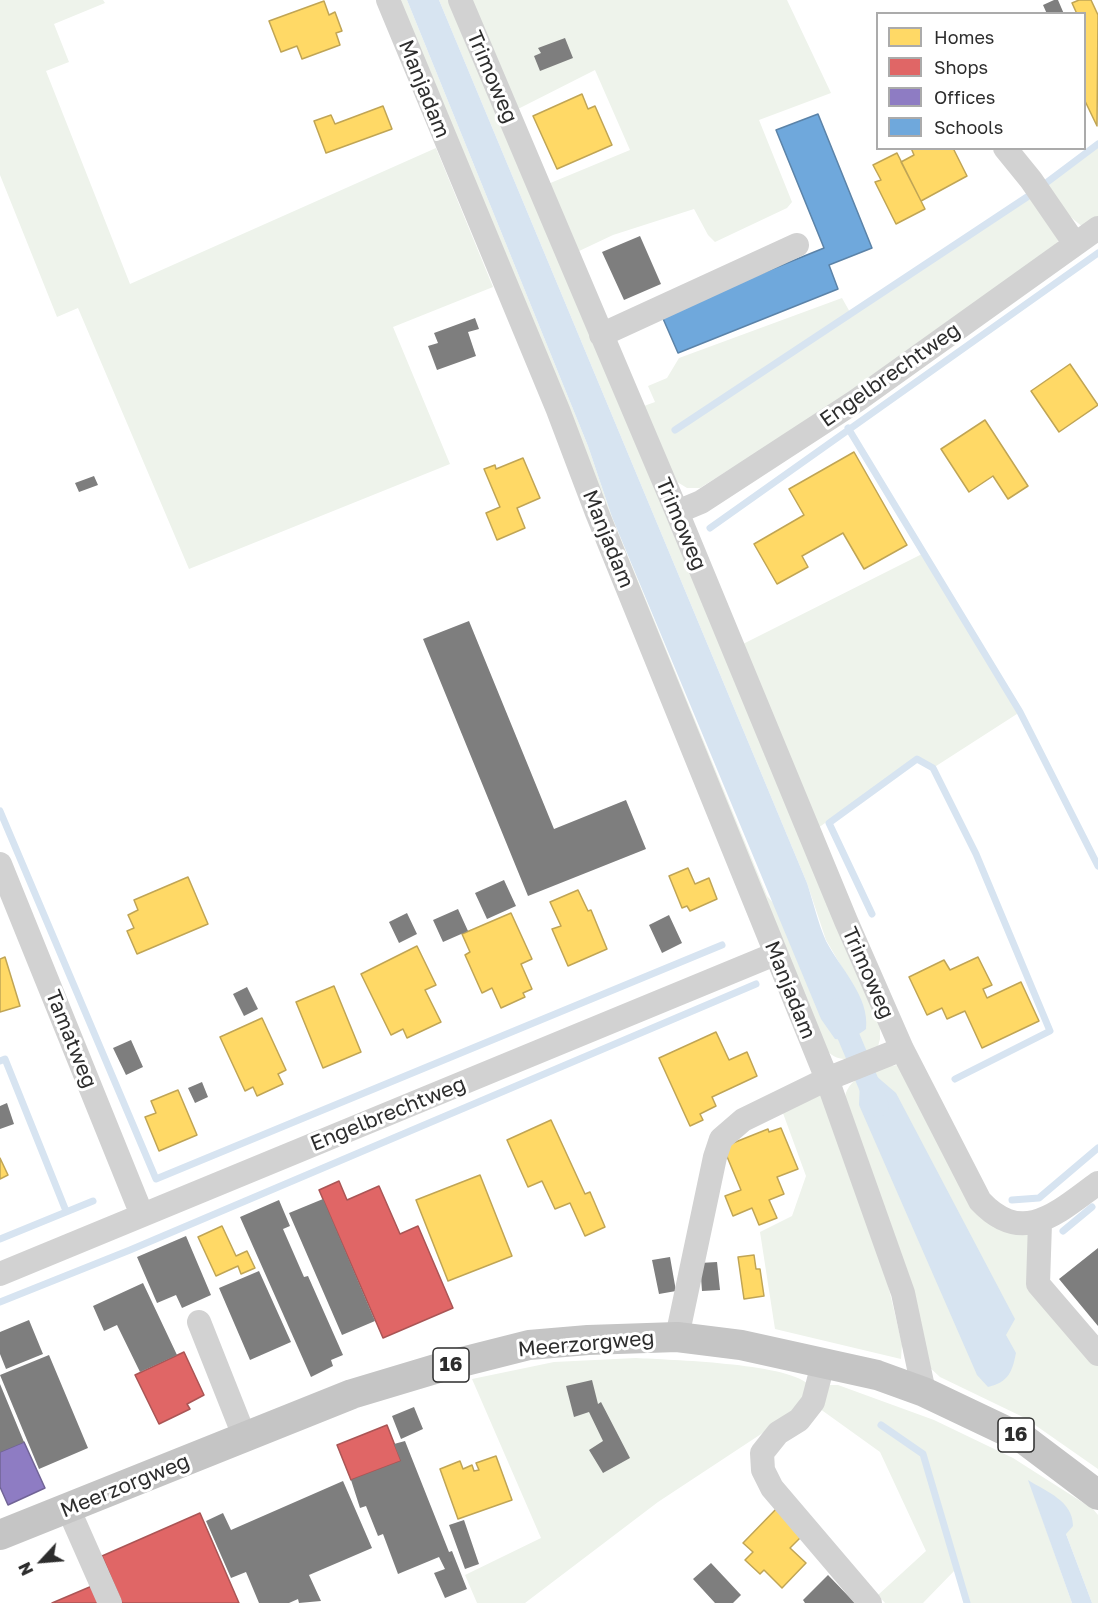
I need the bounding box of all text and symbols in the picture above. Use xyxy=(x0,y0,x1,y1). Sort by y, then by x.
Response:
legend xyxy=(876,12,1086,150)
text: Homes xyxy=(934,26,994,48)
street label: Trimoweg xyxy=(461,27,523,127)
street label: Manjadam xyxy=(393,36,455,142)
text: Shops xyxy=(934,56,988,78)
text: Offices xyxy=(934,86,995,108)
text: Schools xyxy=(934,116,1003,138)
street label: Engelbrechtweg xyxy=(815,317,965,433)
street label: Trimoweg xyxy=(650,474,712,574)
street label: Manjadam xyxy=(577,486,639,592)
street label: Trimoweg xyxy=(837,923,899,1023)
street label: Manjadam xyxy=(759,937,821,1043)
street label: Tamatweg xyxy=(40,986,102,1092)
street label: Engelbrechtweg xyxy=(307,1071,469,1157)
street label: Meerzorgweg xyxy=(517,1325,655,1363)
road number: 16 xyxy=(433,1348,469,1382)
road number: 16 xyxy=(998,1418,1034,1452)
street label: Meerzorgweg xyxy=(57,1449,193,1523)
north arrow xyxy=(12,1531,72,1591)
text: N xyxy=(14,1559,37,1579)

